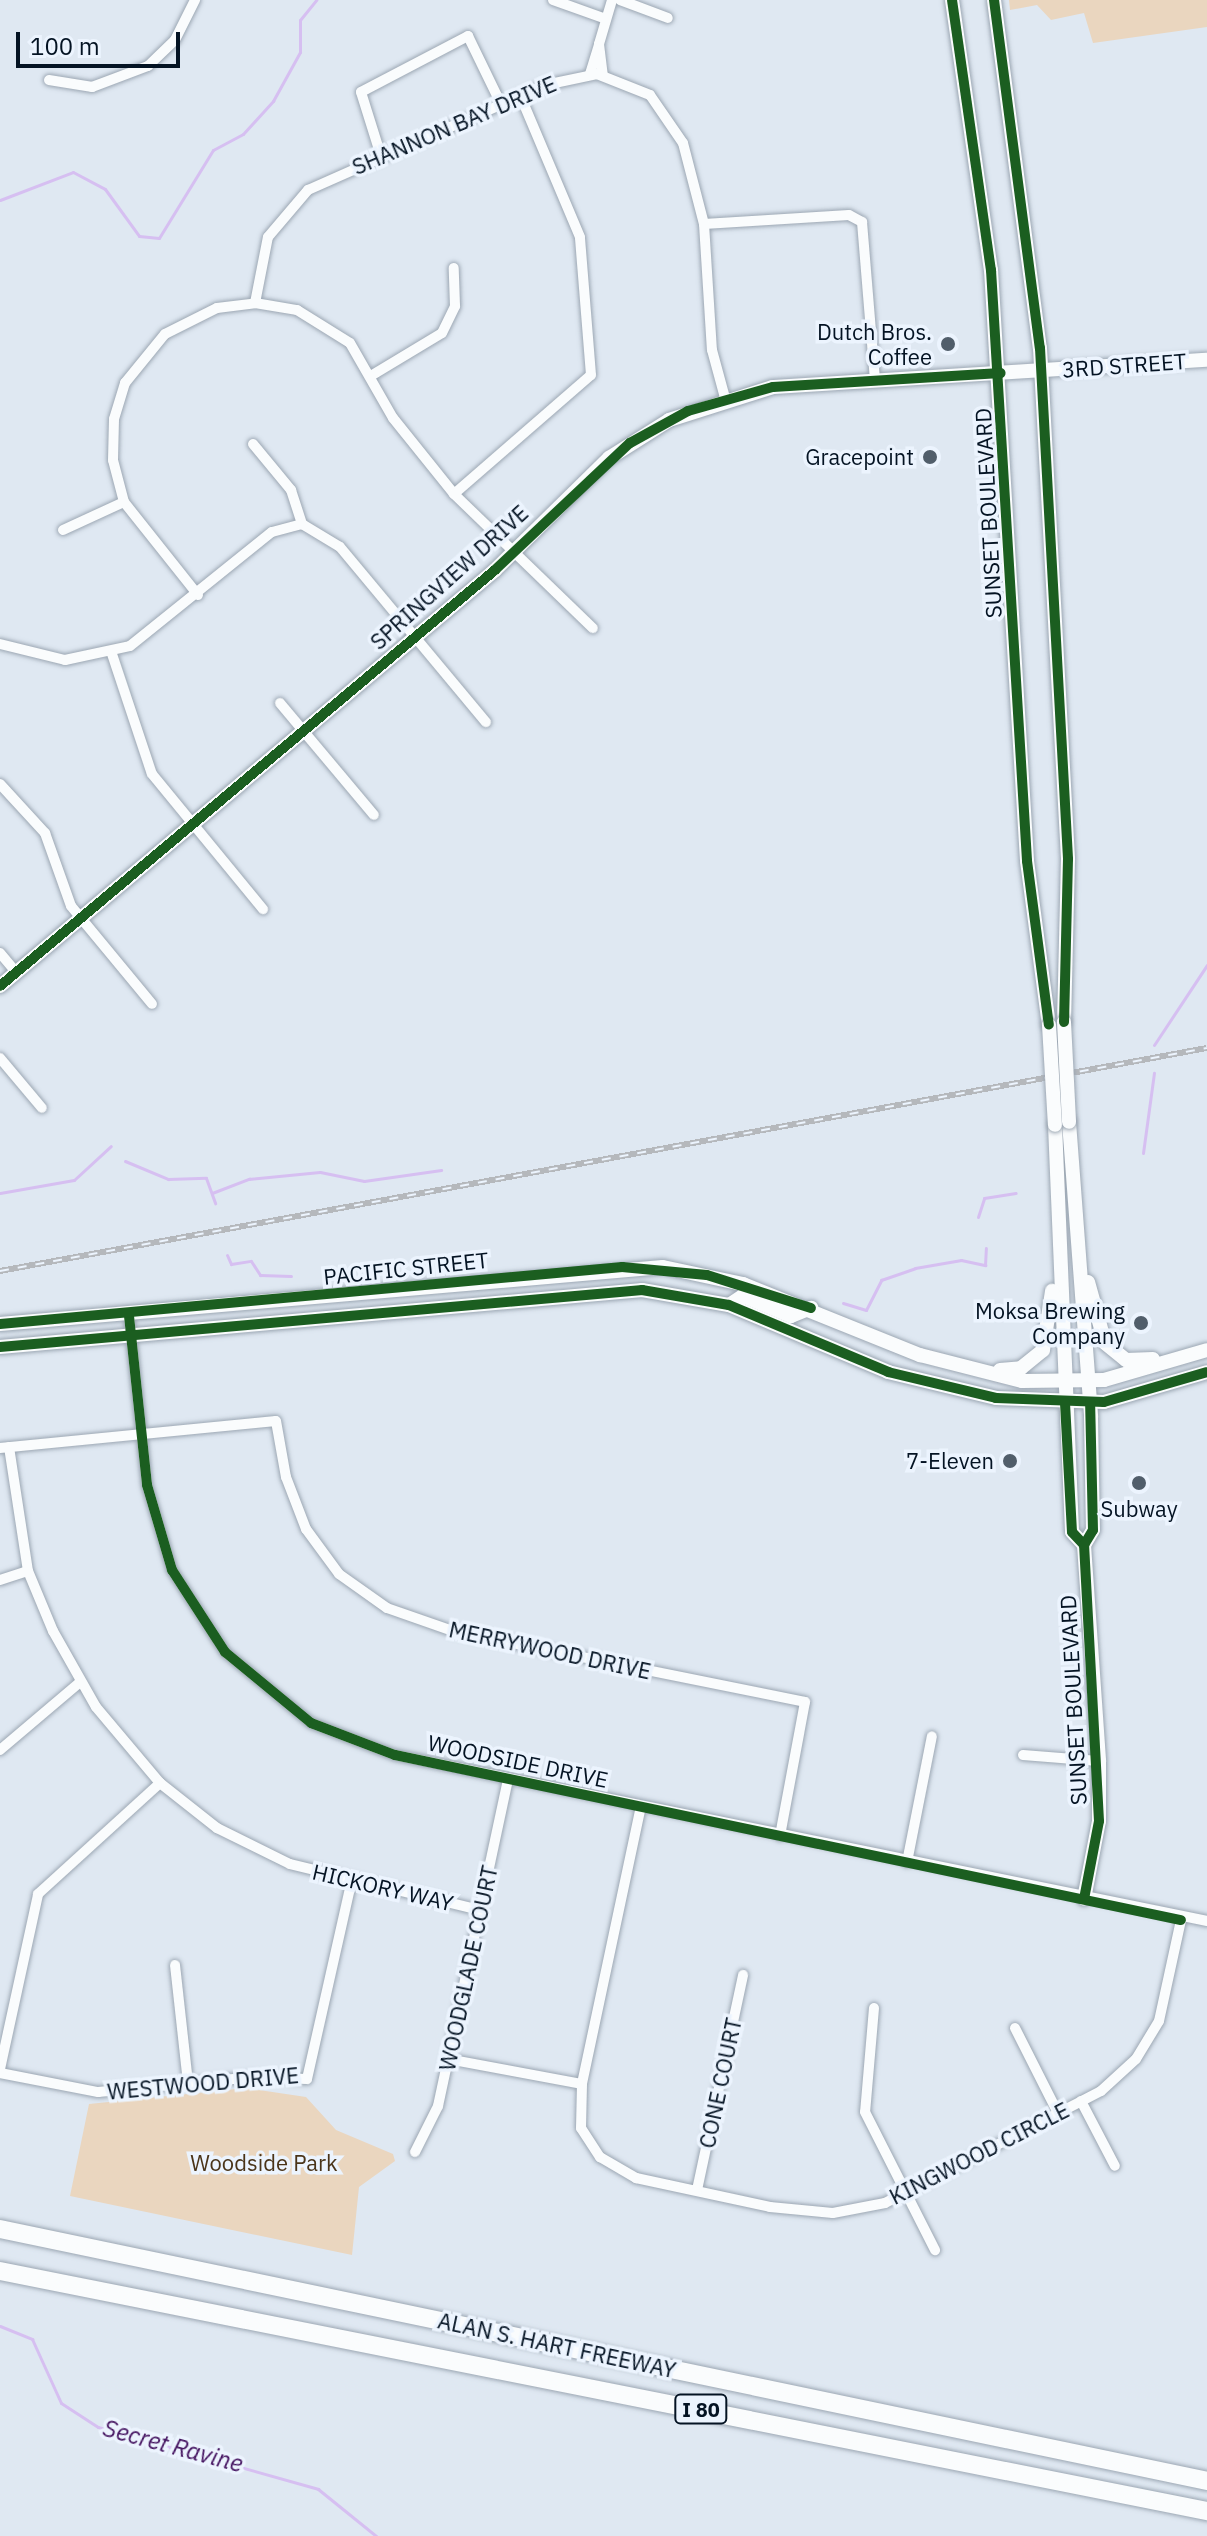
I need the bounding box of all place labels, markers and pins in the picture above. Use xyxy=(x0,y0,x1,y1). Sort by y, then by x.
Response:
place label: Dutch Bros. Coffee xyxy=(817,318,932,370)
marker: Dutch Bros. Coffee xyxy=(939,335,957,353)
place label: Gracepoint xyxy=(805,444,914,470)
marker: Gracepoint xyxy=(921,448,939,466)
place label: Moksa Brewing Company xyxy=(975,1297,1125,1348)
marker: Moksa Brewing Company xyxy=(1132,1314,1150,1332)
place label: 7-Eleven xyxy=(906,1448,994,1474)
marker: 7-Eleven xyxy=(1001,1452,1019,1470)
marker: Subway xyxy=(1130,1474,1148,1492)
place label: Subway xyxy=(1100,1496,1178,1522)

